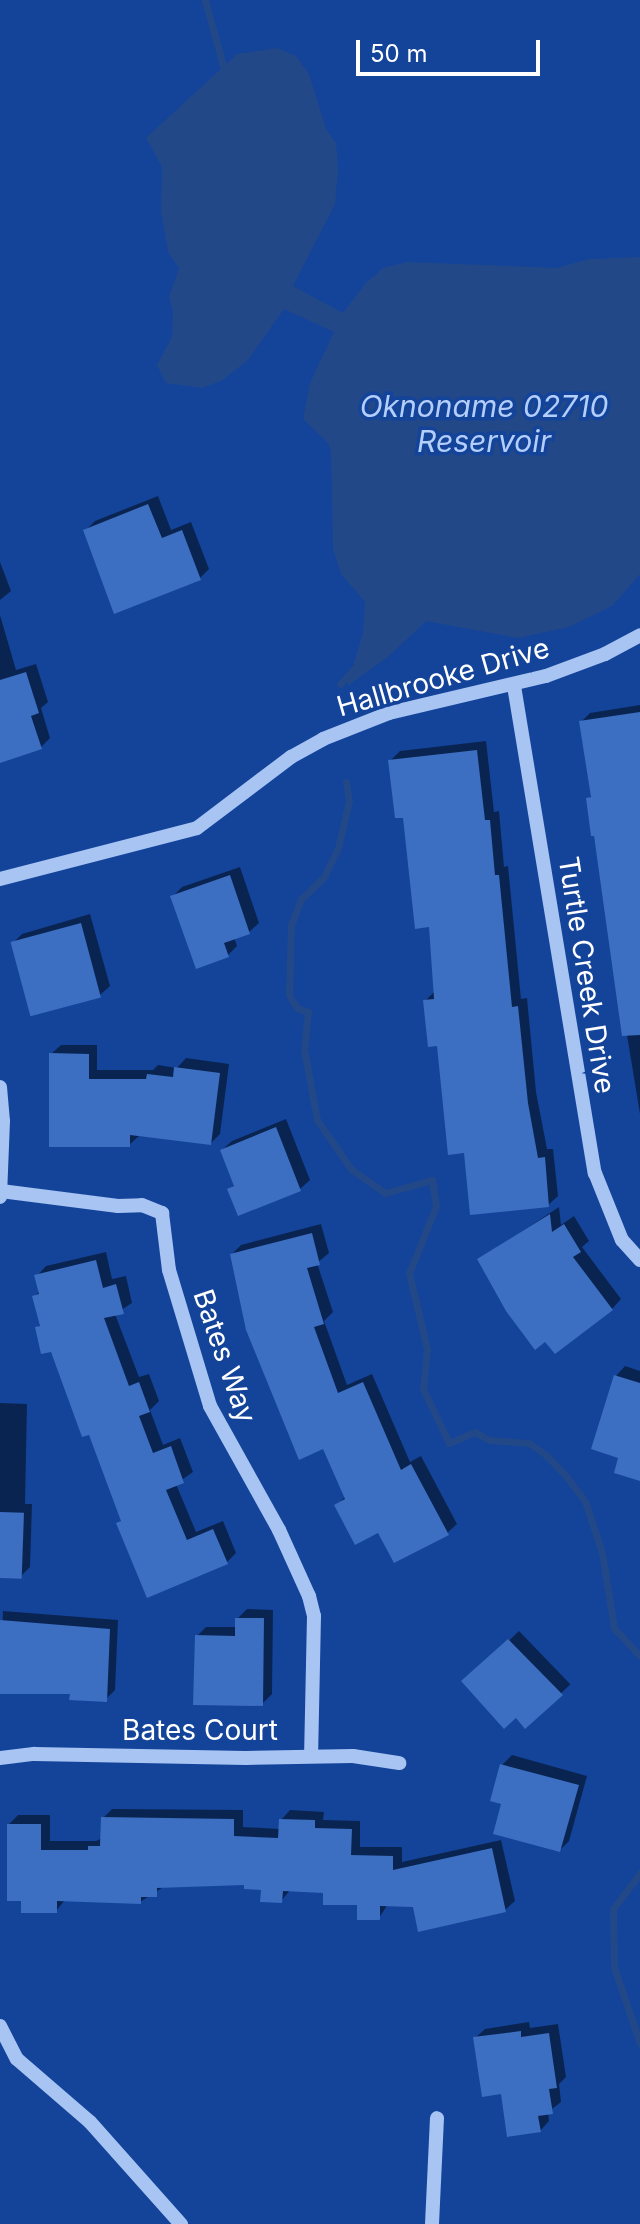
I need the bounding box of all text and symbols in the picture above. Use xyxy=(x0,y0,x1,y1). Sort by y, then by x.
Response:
scale bar xyxy=(360,24,544,74)
text: 50 m xyxy=(370,39,428,68)
water label: Oknoname 02710 Reservoir xyxy=(360,388,608,458)
street label: Hallbrooke Drive xyxy=(333,631,553,723)
street label: Turtle Creek Drive xyxy=(552,854,622,1096)
street label: Bates Way xyxy=(186,1285,264,1427)
street label: Bates Court xyxy=(122,1713,278,1747)

